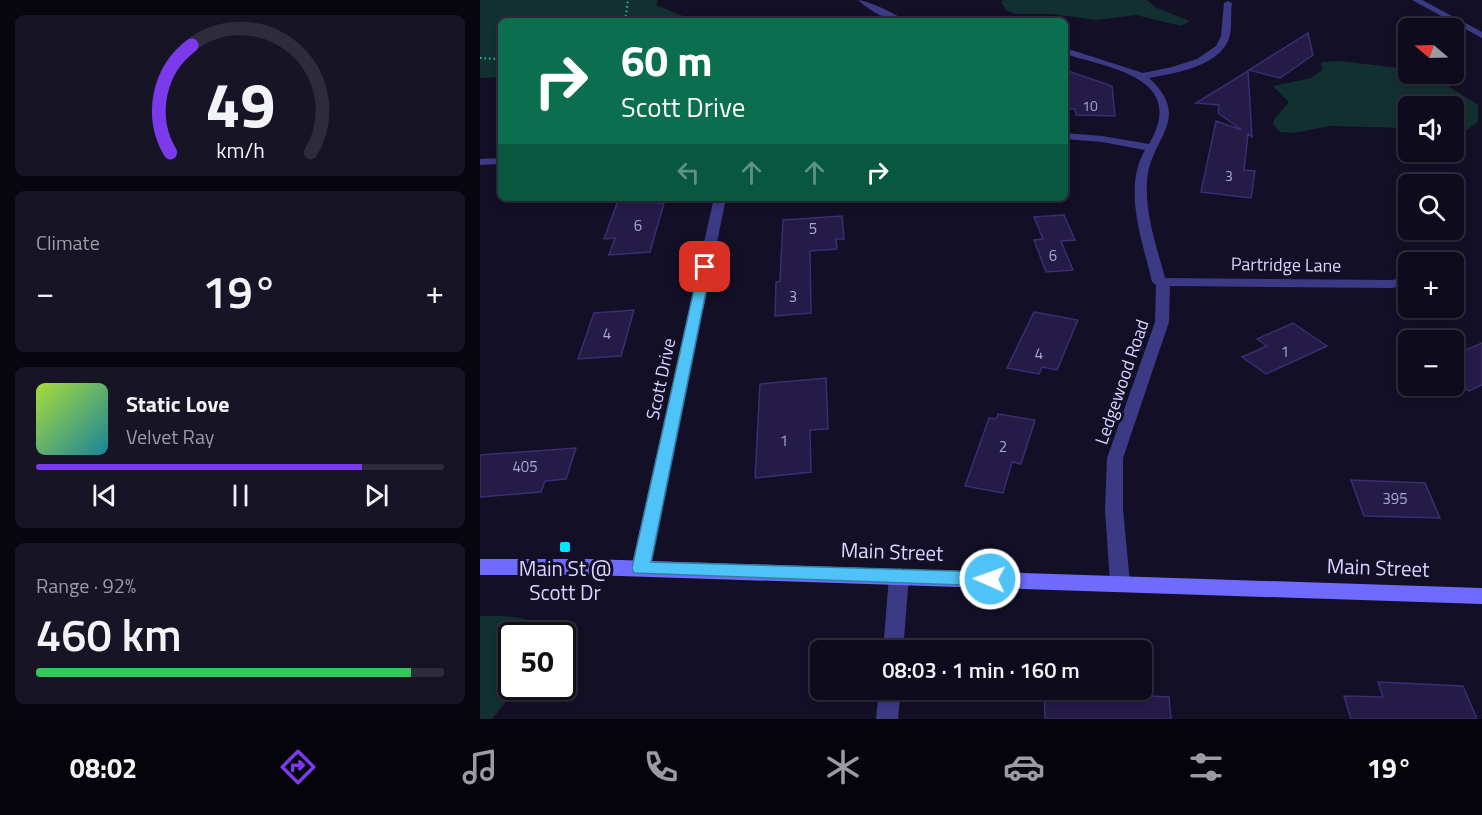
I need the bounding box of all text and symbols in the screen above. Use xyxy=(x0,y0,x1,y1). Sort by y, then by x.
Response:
north arrow xyxy=(1398,18,1464,84)
map controls xyxy=(1398,18,1464,396)
text: 60 m xyxy=(621,28,713,92)
icon: right xyxy=(522,42,600,120)
text: 49 xyxy=(205,56,275,151)
text: Scott Drive xyxy=(621,86,745,127)
house number: 10 xyxy=(1082,95,1098,116)
button: sound xyxy=(1398,96,1464,162)
text: km/h xyxy=(216,134,264,166)
icon: left xyxy=(672,156,705,189)
icon: ahead xyxy=(735,156,768,189)
icon: ahead xyxy=(798,156,831,189)
icon: right xyxy=(861,156,894,189)
house number: 3 xyxy=(1225,165,1233,186)
button: search xyxy=(1398,174,1464,240)
house number: 6 xyxy=(634,214,642,237)
house number: 5 xyxy=(809,217,817,240)
text: Climate xyxy=(36,227,100,258)
pin xyxy=(679,241,730,292)
house number: 6 xyxy=(1049,244,1057,267)
icon: arrive xyxy=(688,250,721,283)
street label: Partridge Lane xyxy=(1231,250,1342,279)
button: + xyxy=(1398,252,1464,318)
text: 19° xyxy=(202,257,278,325)
text: − xyxy=(36,267,54,317)
text: + xyxy=(426,267,444,317)
house number: 3 xyxy=(789,285,797,308)
street label: Ledgewood Road xyxy=(1088,316,1156,448)
house number: 4 xyxy=(603,322,611,345)
button: − xyxy=(1398,330,1464,396)
street label: Scott Drive xyxy=(639,336,682,422)
house number: 1 xyxy=(1281,340,1289,363)
house number: 4 xyxy=(1035,342,1043,365)
text: Static Love xyxy=(126,387,229,421)
text: Velvet Ray xyxy=(126,421,215,452)
house number: 1 xyxy=(780,429,788,452)
house number: 2 xyxy=(999,435,1007,458)
house number: 405 xyxy=(512,455,538,478)
icon: previous xyxy=(88,479,121,512)
icon: pause xyxy=(224,479,257,512)
icon: next xyxy=(360,479,393,512)
house number: 395 xyxy=(1382,487,1408,510)
street label: Main Street xyxy=(840,533,945,569)
marker: Main St @ Scott Dr xyxy=(558,540,572,554)
position arrow xyxy=(958,547,1022,611)
street label: Main Street xyxy=(1326,549,1431,585)
place label: Main St @ Scott Dr xyxy=(519,552,611,608)
text: Range · 92% xyxy=(36,570,136,601)
text: 460 km xyxy=(36,600,182,668)
speed limit sign: 50 xyxy=(498,622,576,700)
text: 08:03 · 1 min · 160 m xyxy=(882,653,1080,687)
icon: directions xyxy=(277,746,319,788)
icon: music xyxy=(459,746,501,788)
icon: phone xyxy=(640,746,682,788)
icon: climate xyxy=(822,746,864,788)
icon: car xyxy=(1003,746,1045,788)
icon: filters xyxy=(1185,746,1227,788)
text: 08:02 xyxy=(70,747,137,788)
text: 19° xyxy=(1367,747,1412,788)

